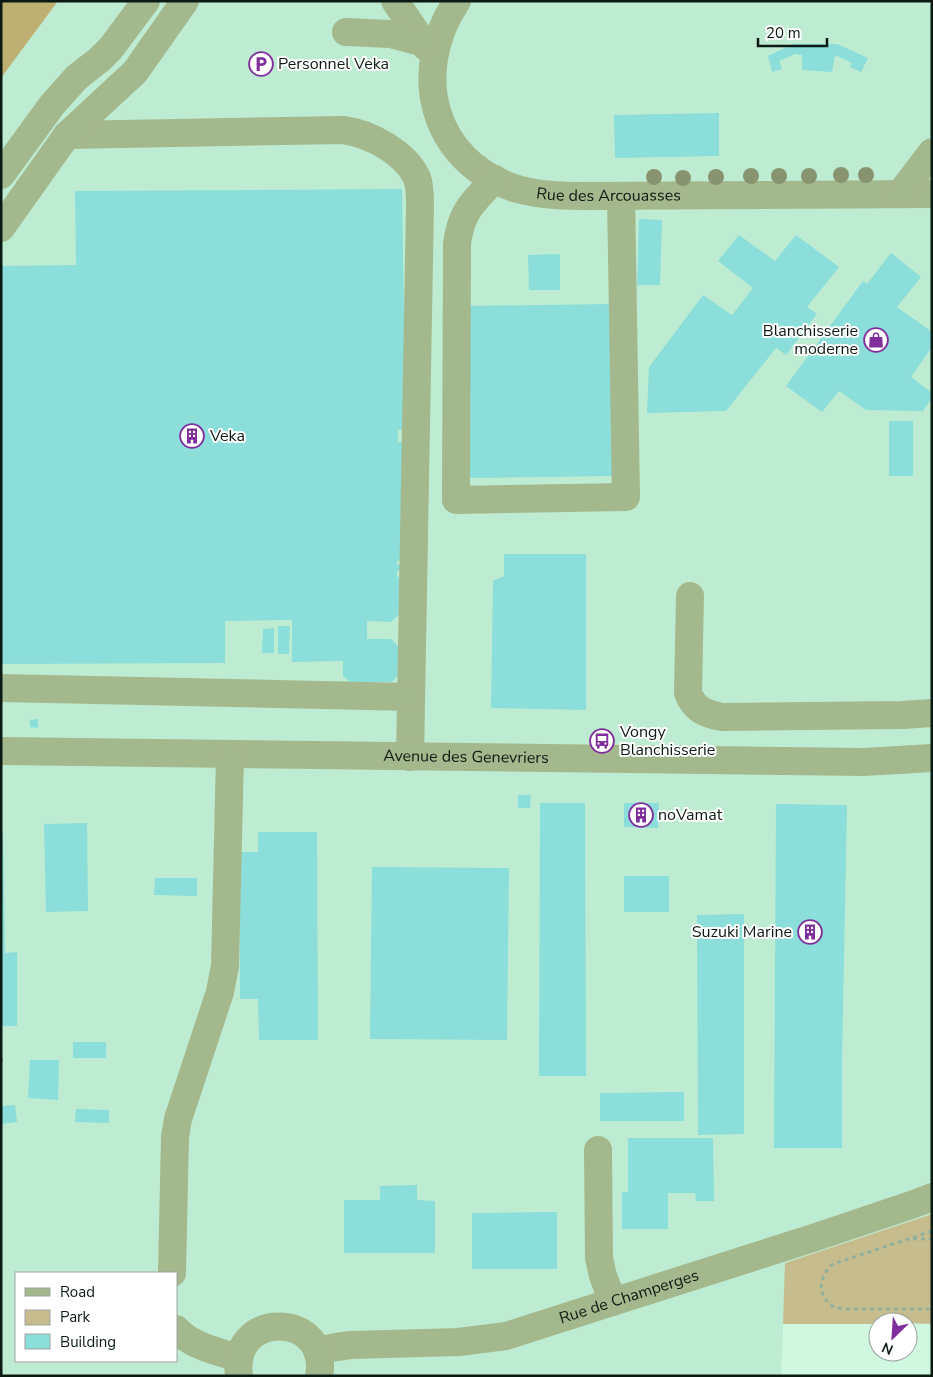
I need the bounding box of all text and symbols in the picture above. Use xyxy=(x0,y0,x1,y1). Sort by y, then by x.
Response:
scale bar xyxy=(758,15,827,47)
text: 20 m xyxy=(766,23,801,43)
parking icon: Personnel Veka xyxy=(248,51,274,77)
place label: Personnel Veka xyxy=(278,53,389,75)
street label: Rue des Arcouasses xyxy=(535,182,681,207)
place label: Blanchisserie moderne xyxy=(763,320,858,360)
shop icon: Blanchisserie moderne xyxy=(863,327,889,353)
building icon: Veka xyxy=(179,423,205,449)
place label: Veka xyxy=(209,425,245,447)
place label: Vongy Blanchisserie xyxy=(619,721,715,761)
bus stop icon: Vongy Blanchisserie xyxy=(589,728,615,754)
street label: Avenue des Genevriers xyxy=(383,745,549,769)
building icon: noVamat xyxy=(628,802,654,828)
place label: noVamat xyxy=(658,804,723,826)
building icon: Suzuki Marine xyxy=(797,919,823,945)
place label: Suzuki Marine xyxy=(692,921,792,943)
street label: Rue de Champerges xyxy=(556,1264,702,1329)
legend xyxy=(15,1272,178,1362)
text: Road xyxy=(60,1282,95,1302)
text: Park xyxy=(60,1307,90,1327)
north arrow xyxy=(868,1312,918,1362)
text: Building xyxy=(60,1332,116,1352)
text: N xyxy=(879,1338,896,1359)

